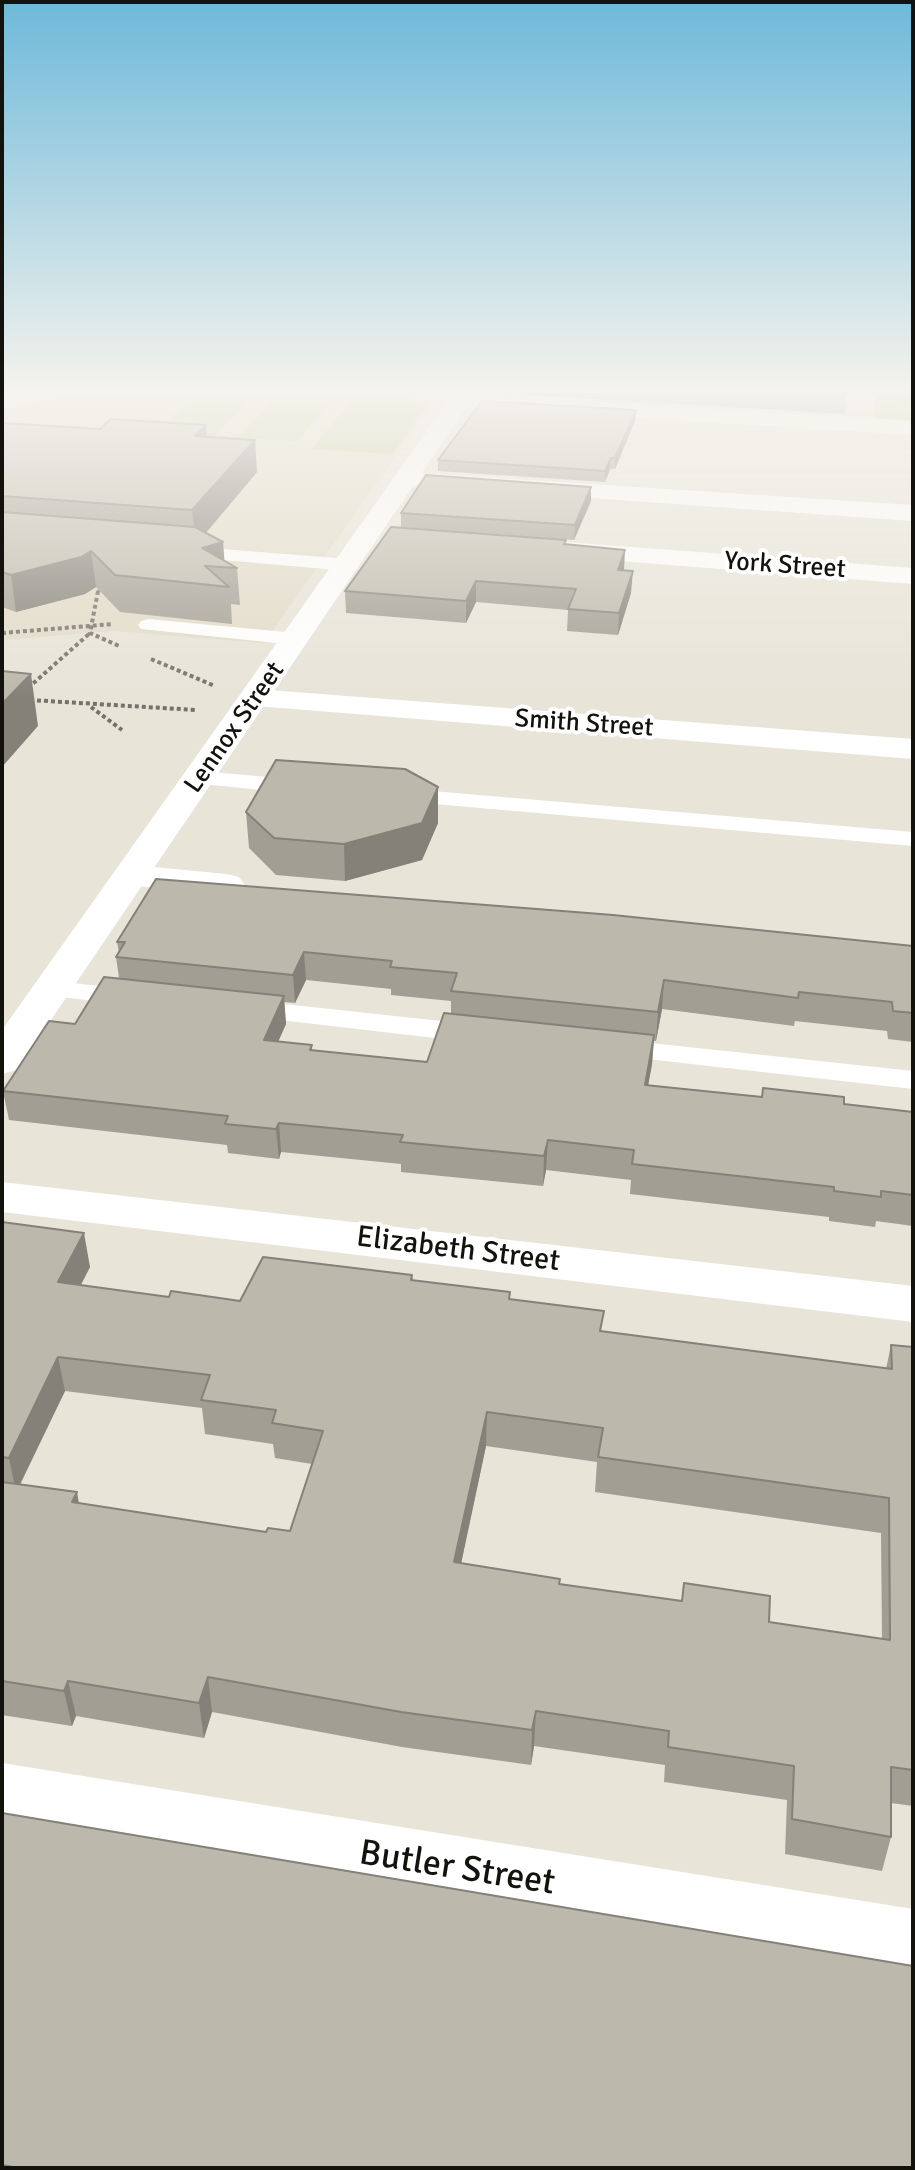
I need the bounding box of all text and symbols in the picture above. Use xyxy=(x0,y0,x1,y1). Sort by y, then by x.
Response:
street label: York Street xyxy=(723,546,847,586)
street label: Lennox Street xyxy=(178,656,292,800)
street label: Smith Street xyxy=(514,704,654,744)
street label: Elizabeth Street xyxy=(354,1220,562,1280)
street label: Butler Street xyxy=(356,1832,558,1906)

